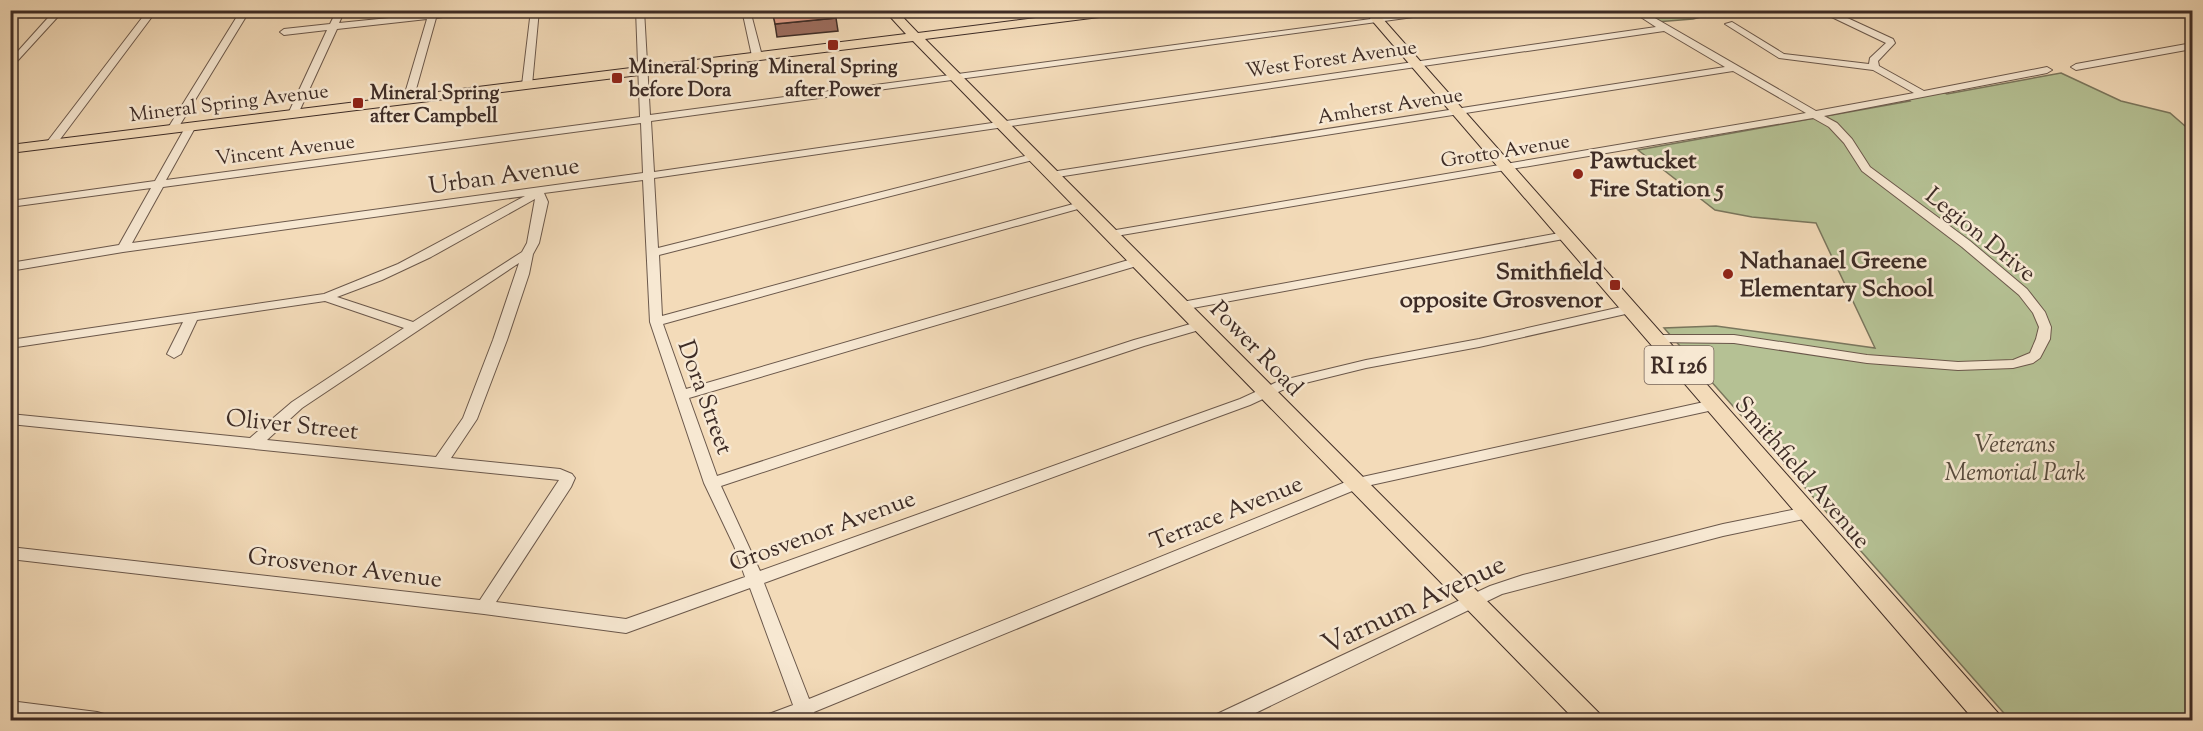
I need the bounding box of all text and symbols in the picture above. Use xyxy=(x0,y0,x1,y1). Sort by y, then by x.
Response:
street label: West Forest Avenue xyxy=(1244,34,1419,87)
marker: Mineral Spring after Power xyxy=(826,38,840,52)
place label: Mineral Spring before Dora xyxy=(628,54,758,106)
place label: Mineral Spring after Power xyxy=(768,54,898,106)
marker: Mineral Spring before Dora xyxy=(610,71,624,85)
street label: Mineral Spring Avenue xyxy=(128,78,330,131)
place label: Mineral Spring after Campbell xyxy=(370,80,499,132)
street label: Amherst Avenue xyxy=(1316,82,1465,133)
marker: Mineral Spring after Campbell xyxy=(351,96,365,110)
street label: Grotto Avenue xyxy=(1439,128,1572,177)
street label: Vincent Avenue xyxy=(214,129,357,174)
place label: Pawtucket Fire Station 5 xyxy=(1590,145,1725,207)
street label: Urban Avenue xyxy=(427,150,582,204)
marker: Pawtucket Fire Station 5 xyxy=(1571,167,1585,181)
street label: Legion Drive xyxy=(1917,180,2043,291)
place label: Nathanael Greene Elementary School xyxy=(1740,245,1934,307)
place label: Smithfield opposite Grosvenor xyxy=(1400,256,1604,318)
marker: Nathanael Greene Elementary School xyxy=(1721,267,1735,281)
marker: Smithfield opposite Grosvenor xyxy=(1608,278,1622,292)
street label: Power Road xyxy=(1201,294,1310,405)
street label: Dora Street xyxy=(668,336,740,460)
road number: RI 126 xyxy=(1644,346,1714,384)
street label: Smithfield Avenue xyxy=(1726,390,1877,557)
street label: Oliver Street xyxy=(224,402,360,450)
park label: Veterans Memorial Park xyxy=(1944,429,2086,491)
street label: Terrace Avenue xyxy=(1145,468,1308,560)
street label: Grosvenor Avenue xyxy=(725,482,920,581)
street label: Grosvenor Avenue xyxy=(246,540,444,598)
street label: Varnum Avenue xyxy=(1316,546,1513,666)

